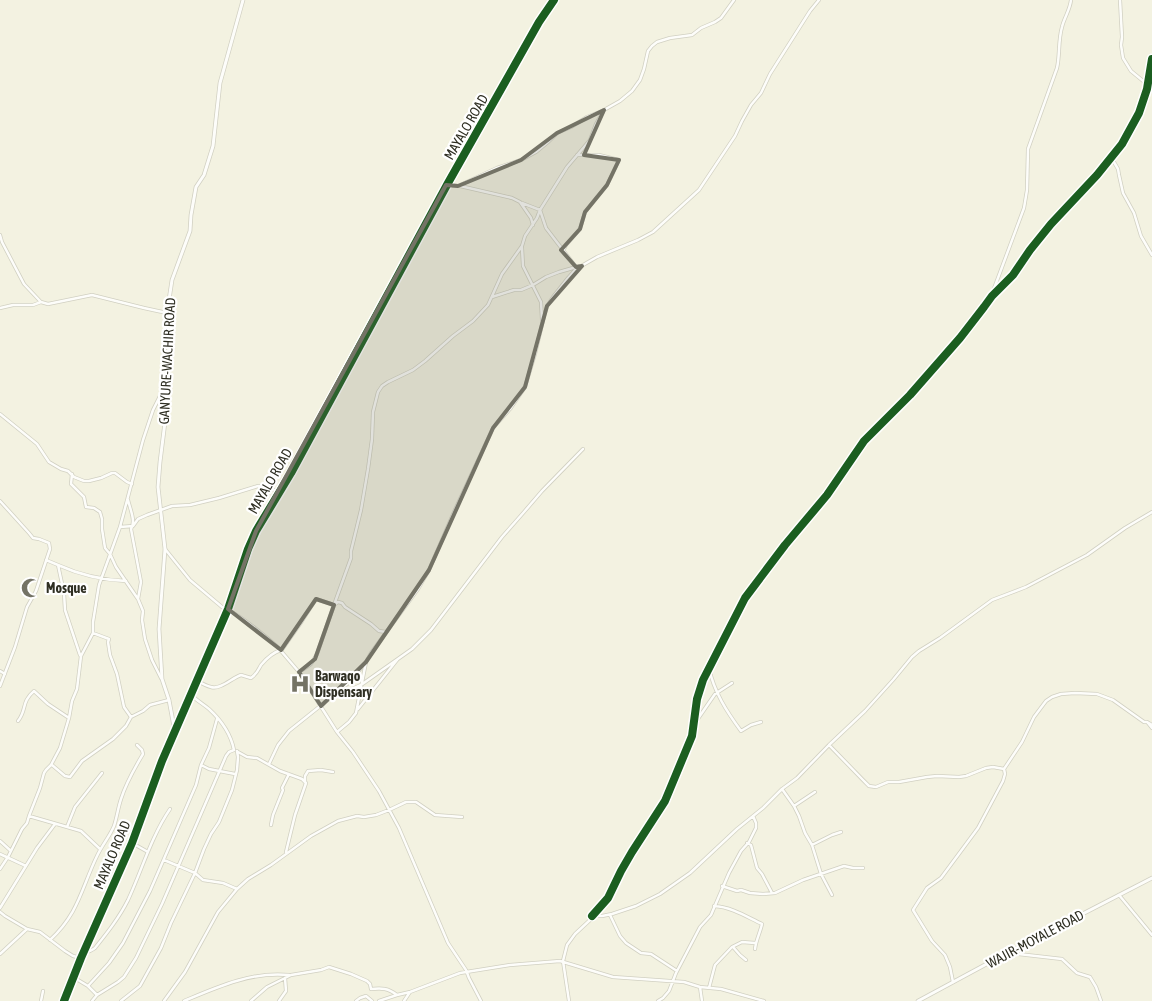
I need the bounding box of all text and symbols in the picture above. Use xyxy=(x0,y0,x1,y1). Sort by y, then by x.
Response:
street label: MAYALO ROAD xyxy=(441,91,491,163)
street label: GANYURE-WACHIR ROAD xyxy=(156,297,178,425)
street label: MAYALO ROAD xyxy=(245,445,295,517)
mosque icon: Mosque xyxy=(20,577,42,599)
place label: Mosque xyxy=(46,580,87,596)
place label: Barwaqo Dispensary xyxy=(315,668,372,700)
hospital icon: Barwaqo Dispensary xyxy=(289,673,311,695)
street label: MAYALO ROAD xyxy=(90,818,134,892)
street label: WAJIR-MOYALE ROAD xyxy=(984,907,1087,971)

